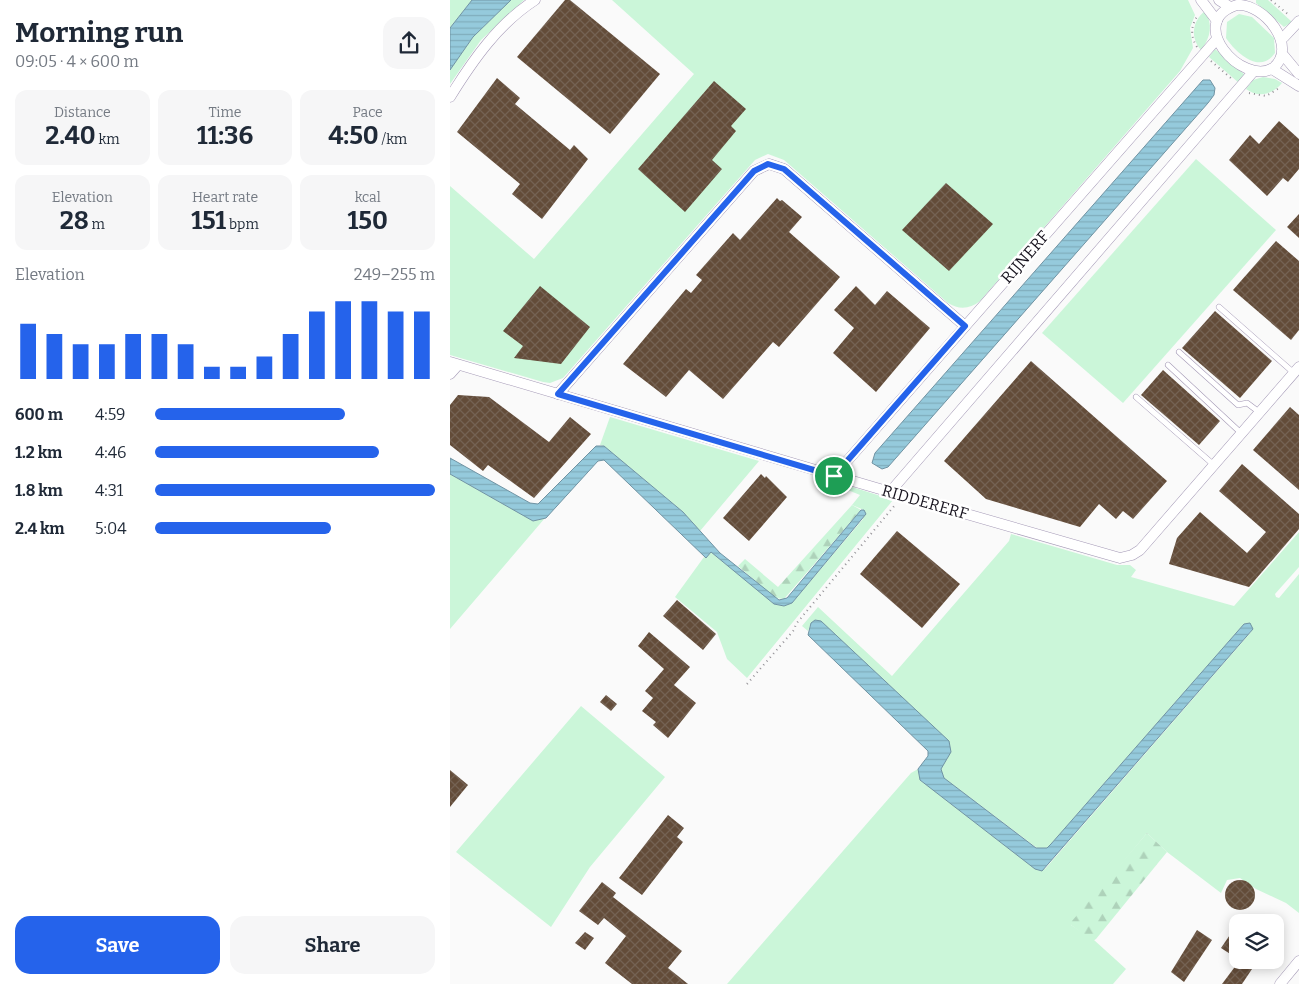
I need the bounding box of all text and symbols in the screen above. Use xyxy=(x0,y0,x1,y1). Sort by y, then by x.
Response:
text: Morning run xyxy=(15,16,183,49)
button: share xyxy=(383,17,435,69)
text: 09:05 · 4 × 600 m xyxy=(15,52,139,71)
text: Distance xyxy=(54,104,111,121)
text: Time xyxy=(208,104,242,121)
text: Pace xyxy=(353,104,383,121)
text: 2.40 xyxy=(45,121,96,151)
text: 11:36 xyxy=(197,121,253,151)
text: 4:50 xyxy=(328,121,379,151)
text: km xyxy=(96,131,120,148)
text: /km xyxy=(379,131,407,148)
text: Elevation xyxy=(52,189,113,206)
text: Heart rate xyxy=(192,189,258,206)
text: kcal xyxy=(355,189,381,206)
text: 28 xyxy=(60,206,89,236)
text: 151 xyxy=(191,206,226,236)
text: 150 xyxy=(347,206,388,236)
text: m xyxy=(89,216,105,233)
text: bpm xyxy=(226,216,259,233)
street label: RIJNERF xyxy=(997,227,1053,287)
text: Elevation xyxy=(15,265,85,284)
text: 249–255 m xyxy=(354,265,435,284)
text: 600 m xyxy=(15,405,63,424)
text: 4:59 xyxy=(95,405,125,424)
text: 1.2 km xyxy=(15,443,62,462)
text: 4:46 xyxy=(95,443,126,462)
pin xyxy=(813,455,855,497)
icon: arrive xyxy=(820,462,848,490)
text: 1.8 km xyxy=(15,481,63,500)
text: 4:31 xyxy=(95,481,123,500)
street label: RIDDERERF xyxy=(880,481,970,523)
text: 2.4 km xyxy=(15,519,65,538)
text: 5:04 xyxy=(95,519,127,538)
map controls xyxy=(1229,914,1284,969)
button: layers xyxy=(1229,914,1284,969)
button: Save xyxy=(15,916,220,974)
button: Share xyxy=(230,916,435,974)

